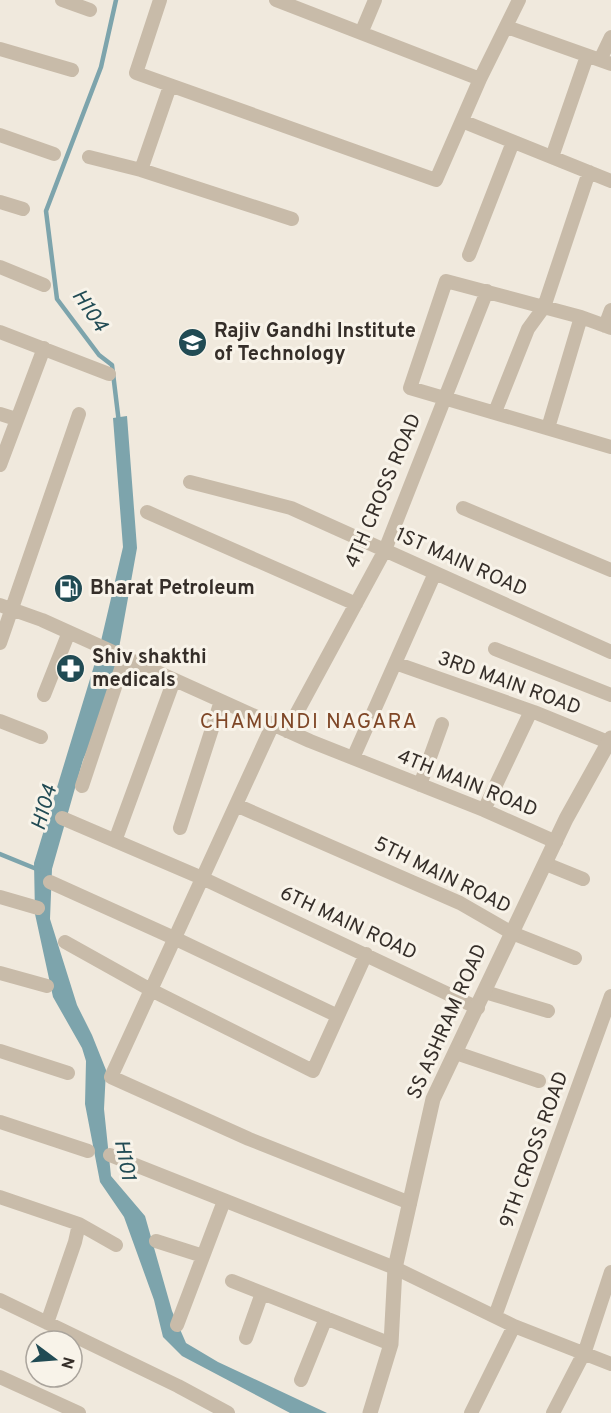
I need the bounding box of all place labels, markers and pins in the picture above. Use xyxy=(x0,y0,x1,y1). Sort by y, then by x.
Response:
place label: Rajiv Gandhi Institute of Technology xyxy=(214,319,416,368)
school or university icon: Rajiv Gandhi Institute of Technology xyxy=(177,327,209,359)
fuel station icon: Bharat Petroleum xyxy=(53,573,85,605)
place label: Bharat Petroleum xyxy=(90,576,255,602)
place label: Shiv shakthi medicals xyxy=(92,645,207,694)
pharmacy icon: Shiv shakthi medicals xyxy=(55,653,87,685)

